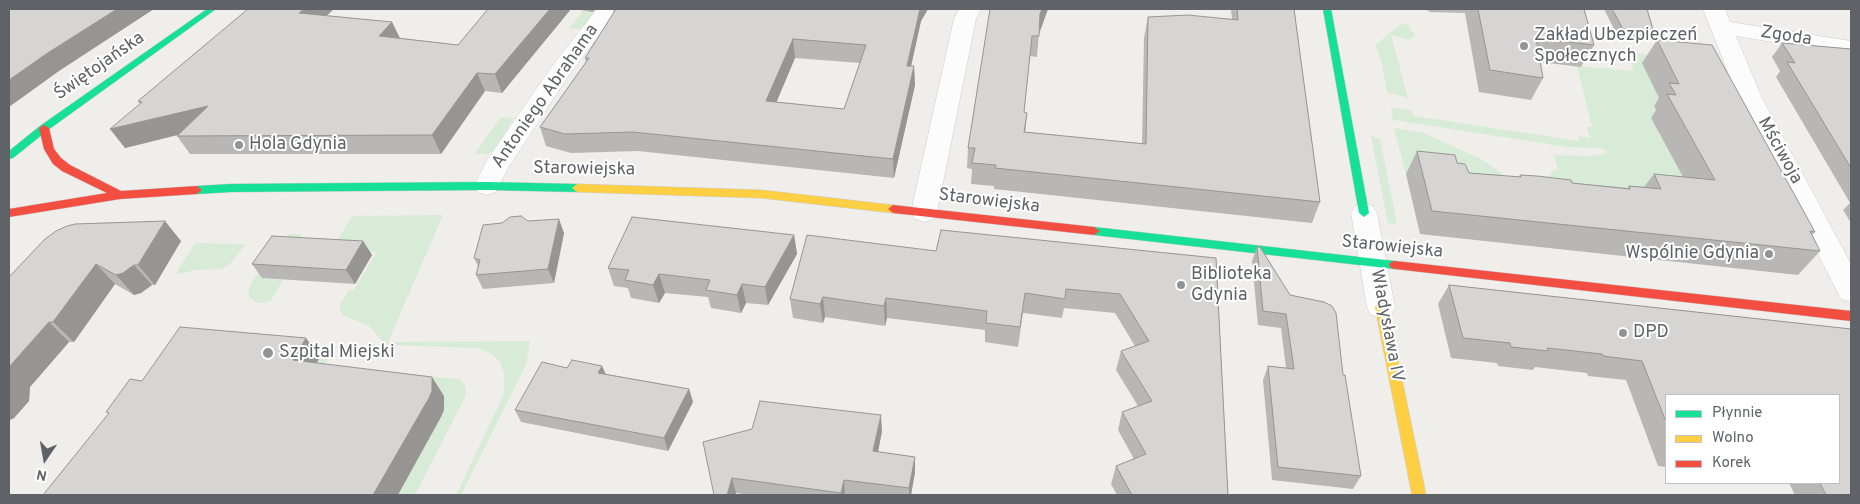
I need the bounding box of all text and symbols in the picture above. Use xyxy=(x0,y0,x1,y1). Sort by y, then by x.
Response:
street label: Antoniego Abrahama xyxy=(488,21,604,173)
street label: Zgoda xyxy=(1759,22,1813,52)
place label: Zakład Ubezpieczeń Społecznych xyxy=(1534,25,1697,68)
street label: Świętojańska xyxy=(51,28,149,106)
marker: Zakład Ubezpieczeń Społecznych xyxy=(1518,40,1530,52)
street label: Mściwoja xyxy=(1752,114,1806,188)
place label: Hola Gdynia xyxy=(249,134,346,156)
marker: Hola Gdynia xyxy=(233,139,245,151)
street label: Starowiejska xyxy=(533,158,635,182)
street label: Starowiejska xyxy=(937,185,1041,219)
street label: Starowiejska xyxy=(1340,232,1444,264)
place label: Wspólnie Gdynia xyxy=(1626,243,1759,265)
marker: Wspólnie Gdynia xyxy=(1763,248,1775,260)
place label: Biblioteka Gdynia xyxy=(1191,264,1272,306)
street label: Władysława IV xyxy=(1364,268,1408,384)
marker: Biblioteka Gdynia xyxy=(1175,279,1187,291)
place label: DPD xyxy=(1633,322,1669,344)
marker: DPD xyxy=(1617,327,1629,339)
place label: Szpital Miejski xyxy=(279,342,395,364)
marker: Szpital Miejski xyxy=(261,346,275,360)
legend xyxy=(1665,394,1840,484)
text: Płynnie xyxy=(1712,404,1762,423)
text: Wolno xyxy=(1712,429,1754,448)
north arrow xyxy=(20,434,70,484)
text: Korek xyxy=(1712,454,1751,473)
text: N xyxy=(35,465,48,484)

